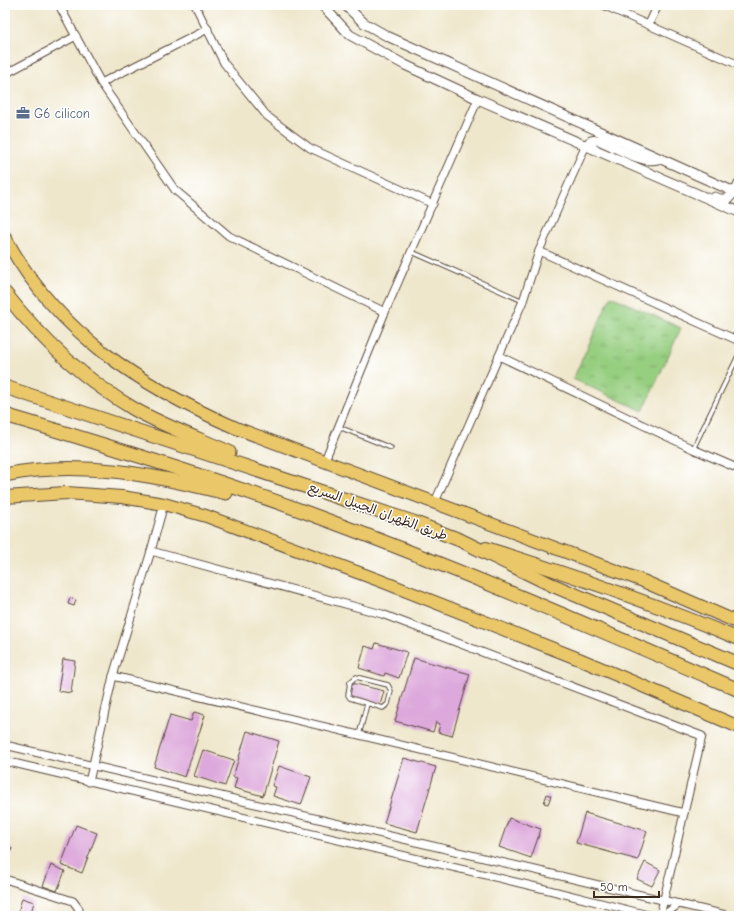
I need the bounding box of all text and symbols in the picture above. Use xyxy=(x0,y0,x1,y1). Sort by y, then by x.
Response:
office icon: G6 cilicon xyxy=(15,105,31,121)
place label: G6 cilicon xyxy=(34,106,90,121)
street label: طريق الظهران الجبيل السريع xyxy=(305,479,450,546)
scale bar xyxy=(594,873,659,899)
text: 50 m xyxy=(600,880,628,894)

